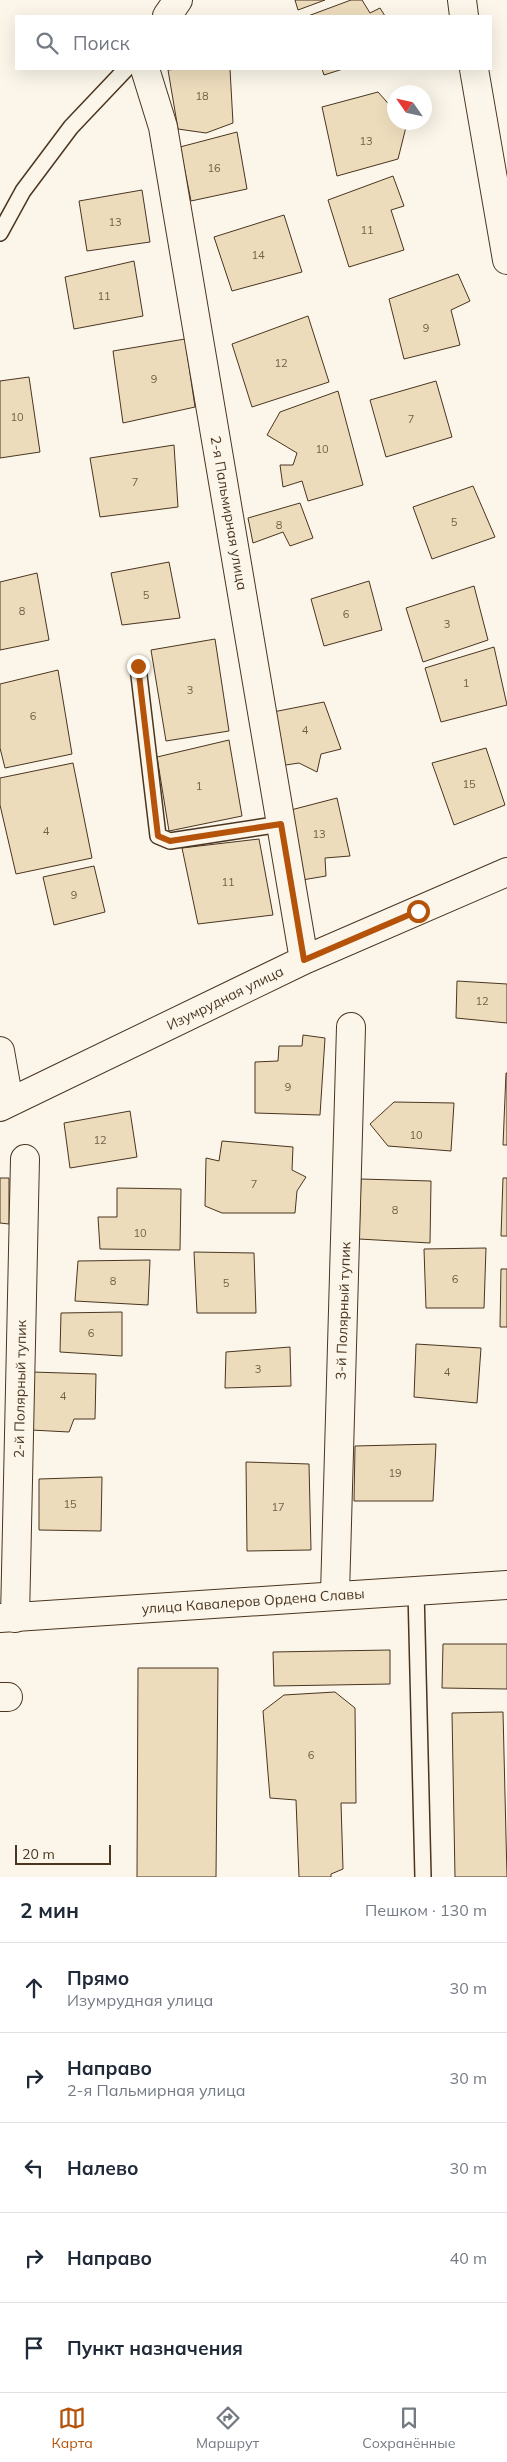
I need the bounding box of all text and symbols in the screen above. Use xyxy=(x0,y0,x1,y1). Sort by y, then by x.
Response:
search box xyxy=(15,15,492,70)
icon: search xyxy=(33,29,61,57)
text: Поиск xyxy=(73,31,130,55)
north arrow xyxy=(387,85,432,130)
house number: 18 xyxy=(195,89,209,103)
house number: 13 xyxy=(359,134,373,148)
house number: 16 xyxy=(207,161,221,175)
house number: 13 xyxy=(108,215,122,229)
house number: 11 xyxy=(360,223,374,237)
house number: 14 xyxy=(251,248,265,262)
house number: 11 xyxy=(97,289,111,303)
house number: 9 xyxy=(423,321,429,335)
house number: 12 xyxy=(274,356,288,370)
house number: 9 xyxy=(151,372,157,386)
house number: 10 xyxy=(10,410,24,424)
house number: 7 xyxy=(408,412,414,426)
street label: 2-я Пальмирная улица xyxy=(207,435,251,591)
house number: 10 xyxy=(315,442,329,456)
house number: 7 xyxy=(132,475,138,489)
house number: 5 xyxy=(451,515,458,529)
house number: 8 xyxy=(276,518,283,532)
house number: 5 xyxy=(143,588,150,602)
house number: 8 xyxy=(19,604,26,618)
house number: 6 xyxy=(343,607,350,621)
house number: 3 xyxy=(444,617,450,631)
route end xyxy=(127,655,150,678)
house number: 1 xyxy=(463,676,469,690)
house number: 3 xyxy=(187,683,193,697)
house number: 6 xyxy=(30,709,37,723)
house number: 4 xyxy=(302,723,309,737)
house number: 15 xyxy=(462,777,476,791)
house number: 1 xyxy=(196,779,202,793)
house number: 4 xyxy=(43,824,50,838)
house number: 13 xyxy=(312,827,326,841)
house number: 11 xyxy=(221,875,235,889)
house number: 9 xyxy=(71,888,77,902)
route start xyxy=(407,900,430,923)
street label: Изумрудная улица xyxy=(164,962,286,1034)
house number: 12 xyxy=(475,994,489,1008)
house number: 9 xyxy=(285,1080,291,1094)
house number: 10 xyxy=(409,1128,423,1142)
house number: 12 xyxy=(93,1133,107,1147)
house number: 7 xyxy=(251,1177,257,1191)
house number: 8 xyxy=(392,1203,399,1217)
house number: 10 xyxy=(133,1226,147,1240)
street label: 3-й Полярный тупик xyxy=(332,1241,354,1381)
house number: 6 xyxy=(452,1272,459,1286)
house number: 8 xyxy=(110,1274,117,1288)
house number: 5 xyxy=(223,1276,230,1290)
street label: 2-й Полярный тупик xyxy=(10,1319,30,1458)
house number: 6 xyxy=(88,1326,95,1340)
house number: 3 xyxy=(255,1362,261,1376)
house number: 4 xyxy=(444,1365,451,1379)
house number: 4 xyxy=(60,1389,67,1403)
house number: 19 xyxy=(388,1466,402,1480)
house number: 15 xyxy=(63,1497,77,1511)
house number: 17 xyxy=(271,1500,285,1514)
street label: улица Кавалеров Ордена Славы xyxy=(141,1584,365,1618)
house number: 6 xyxy=(308,1748,315,1762)
scale bar xyxy=(15,1842,111,1865)
text: 20 m xyxy=(22,1845,55,1863)
text: 2 мин xyxy=(20,1897,79,1923)
text: Пешком · 130 m xyxy=(365,1900,487,1920)
text: Прямо xyxy=(67,1966,129,1990)
icon: ahead xyxy=(20,1974,48,2002)
text: 30 m xyxy=(450,1978,487,1998)
text: Изумрудная улица xyxy=(67,1990,213,2010)
text: Направо xyxy=(67,2056,152,2080)
icon: right xyxy=(20,2064,48,2092)
text: 30 m xyxy=(450,2068,487,2088)
text: 2-я Пальмирная улица xyxy=(67,2080,246,2100)
icon: left xyxy=(20,2154,48,2182)
text: Налево xyxy=(67,2156,139,2180)
text: 30 m xyxy=(450,2158,487,2178)
icon: right xyxy=(20,2244,48,2272)
text: Направо xyxy=(67,2246,152,2270)
text: 40 m xyxy=(450,2248,487,2268)
icon: arrive xyxy=(20,2334,48,2362)
text: Пункт назначения xyxy=(67,2336,243,2360)
tab: Карта xyxy=(52,2404,93,2452)
tab: Маршрут xyxy=(196,2404,259,2452)
tab: Сохранённые xyxy=(362,2404,455,2452)

